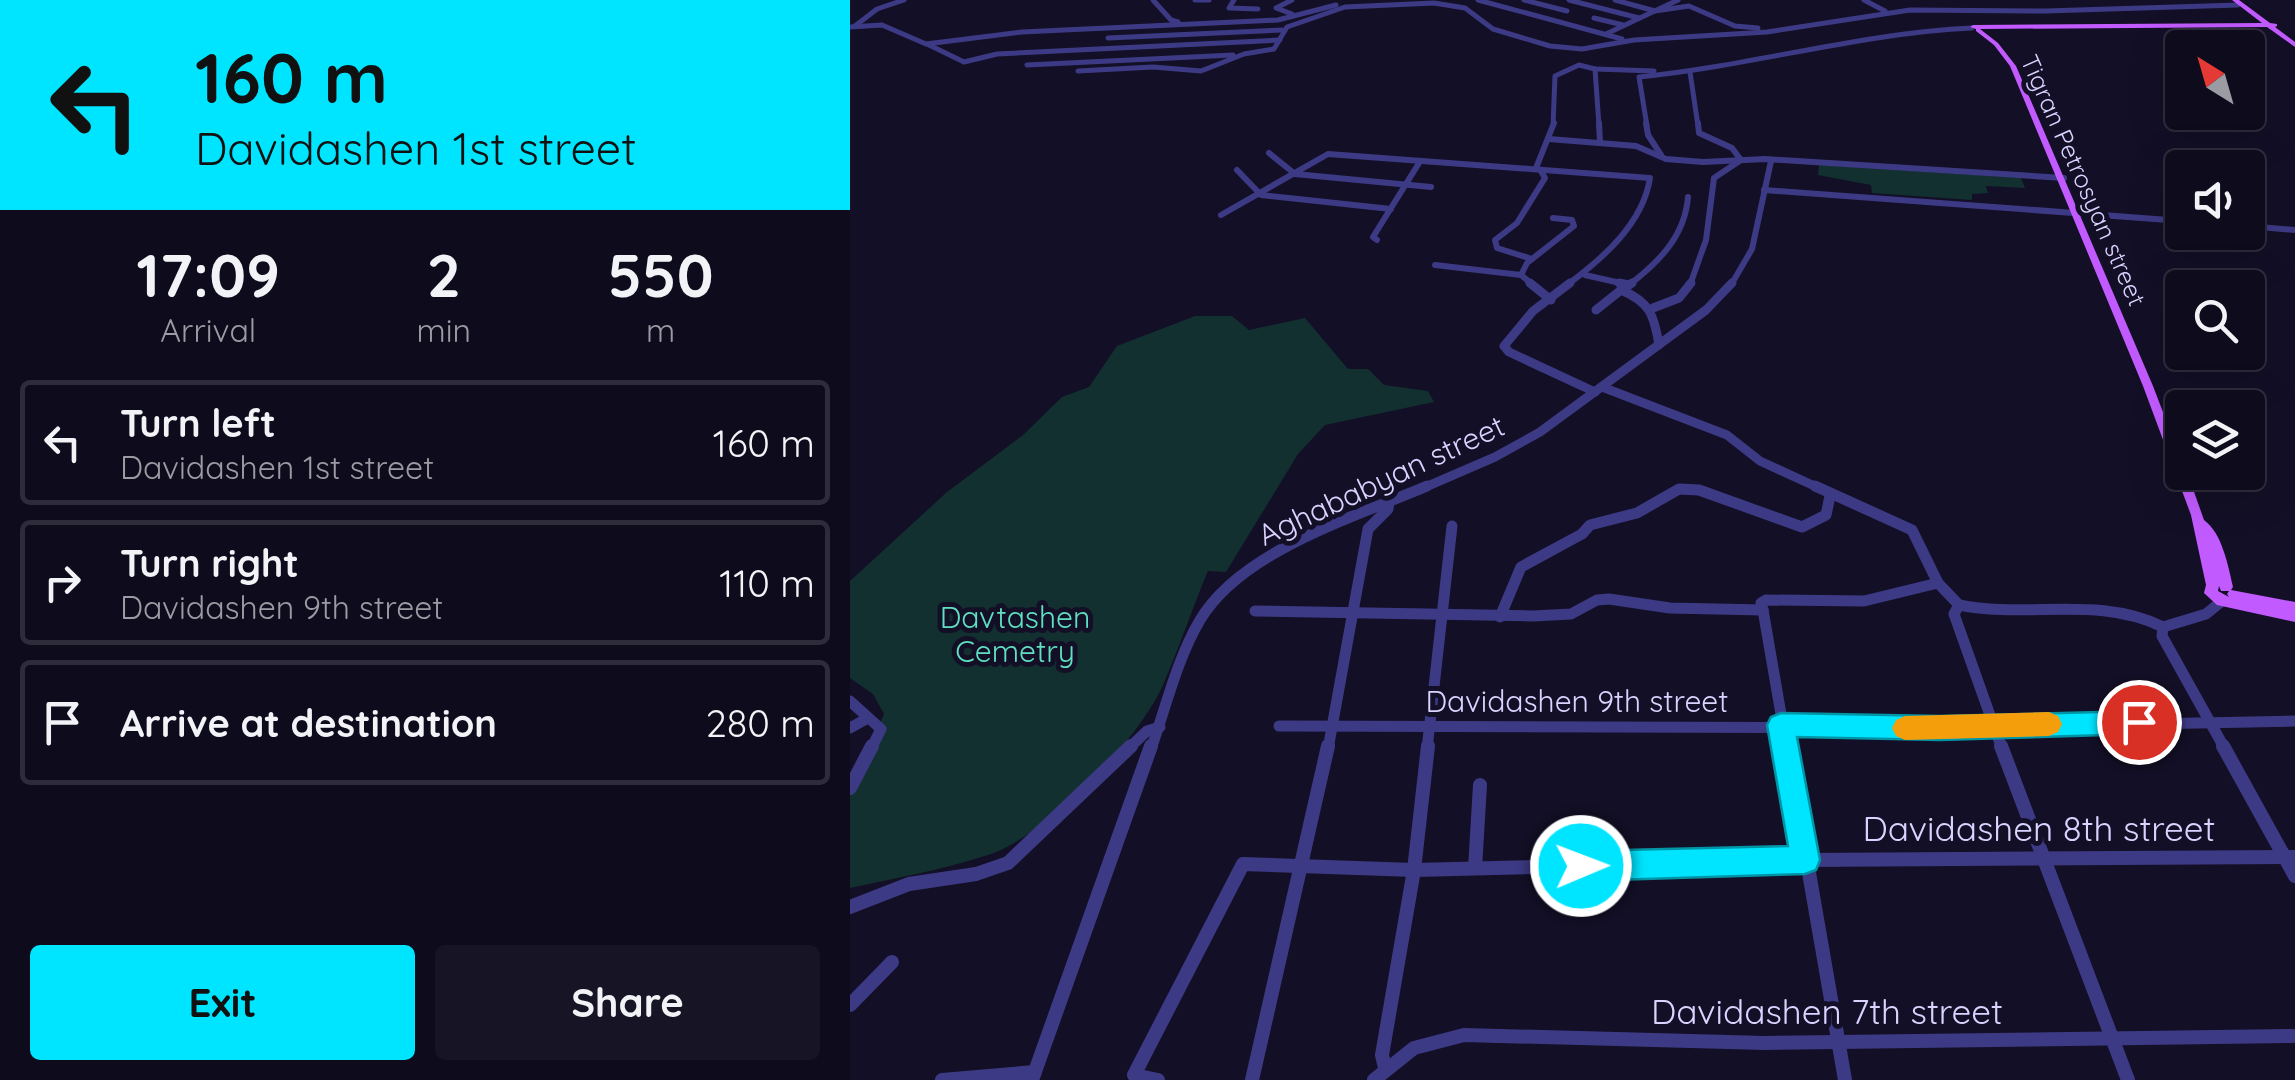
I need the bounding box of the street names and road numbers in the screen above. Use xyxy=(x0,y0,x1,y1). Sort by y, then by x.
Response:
street label: Tigran Petrosyan street xyxy=(2015,50,2153,310)
street label: Aghababyan street xyxy=(1252,406,1510,554)
street label: Davidashen 9th street xyxy=(1426,682,1728,720)
street label: Davidashen 8th street xyxy=(1863,806,2215,850)
street label: Davidashen 7th street xyxy=(1651,989,2003,1033)

